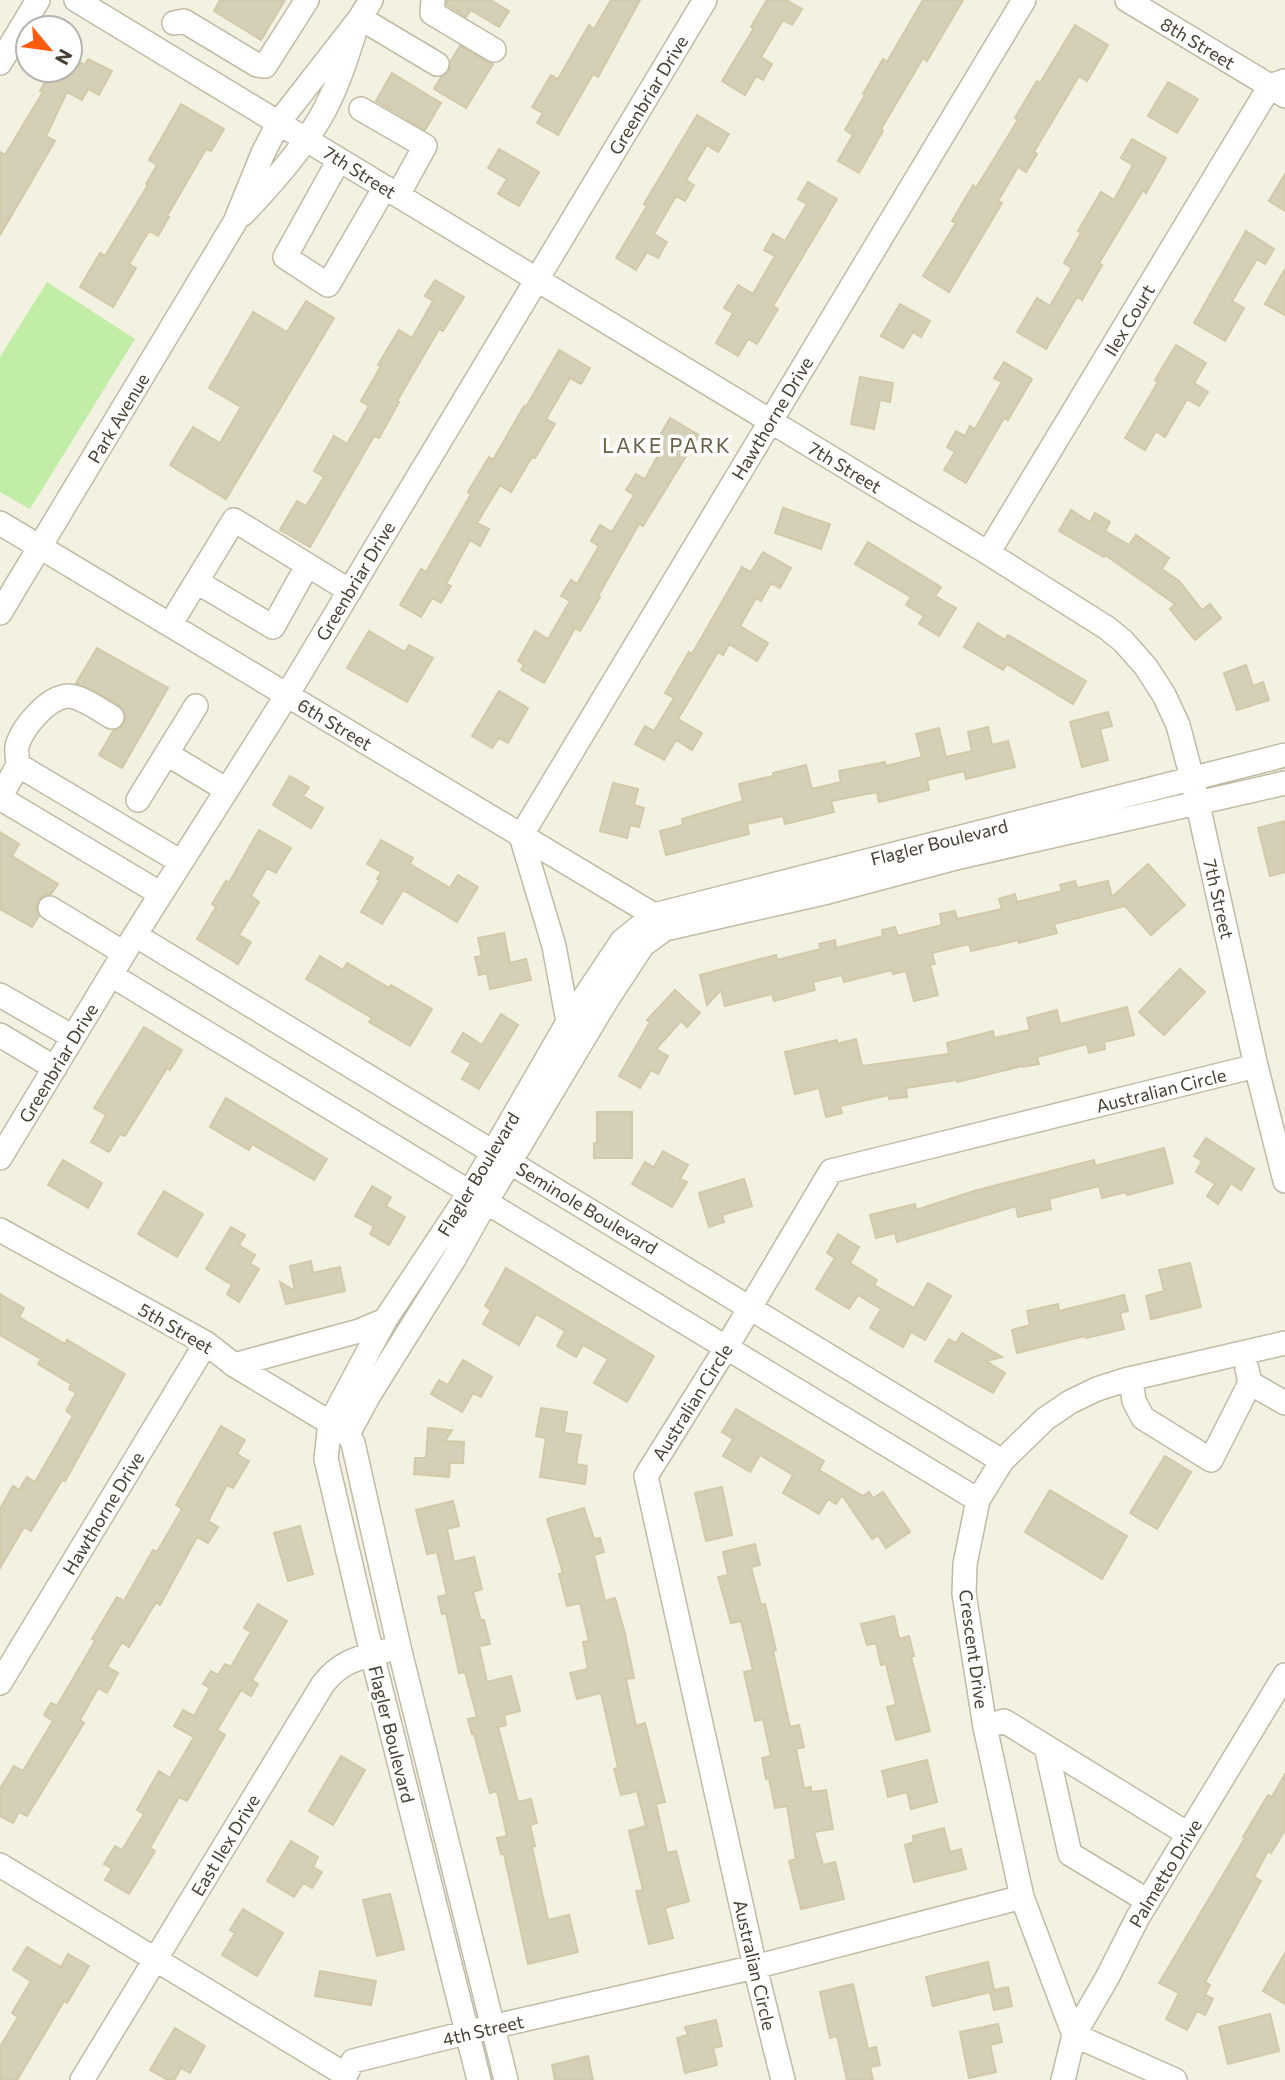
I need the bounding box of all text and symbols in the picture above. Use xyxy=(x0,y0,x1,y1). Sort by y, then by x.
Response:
street label: 8th Street xyxy=(1157,12,1239,74)
north arrow xyxy=(14,14,84,84)
street label: Greenbriar Drive xyxy=(604,31,692,159)
text: N xyxy=(51,46,78,69)
street label: 7th Street xyxy=(320,141,400,203)
street label: Ilex Court xyxy=(1099,280,1159,360)
street label: Hawthorne Drive xyxy=(727,353,817,483)
street label: Park Avenue xyxy=(83,369,153,467)
district label: LAKE PARK xyxy=(602,432,732,457)
street label: 7th Street xyxy=(804,437,886,497)
street label: Greenbriar Drive xyxy=(311,517,399,645)
street label: 6th Street xyxy=(294,693,376,755)
street label: Flagler Boulevard xyxy=(868,814,1010,870)
street label: 7th Street xyxy=(1199,857,1239,941)
street label: Greenbriar Drive xyxy=(14,999,102,1127)
street label: Australian Circle xyxy=(1094,1063,1228,1117)
street label: Flagler Boulevard xyxy=(432,1108,524,1240)
street label: Seminole Boulevard xyxy=(512,1157,662,1259)
street label: 5th Street xyxy=(135,1298,217,1358)
street label: Australian Circle xyxy=(647,1340,737,1464)
street label: Hawthorne Drive xyxy=(58,1448,148,1578)
street label: Crescent Drive xyxy=(955,1588,993,1710)
street label: Flagler Boulevard xyxy=(364,1663,420,1805)
street label: East Ilex Drive xyxy=(186,1790,264,1900)
street label: Palmetto Drive xyxy=(1124,1815,1206,1931)
street label: Australian Circle xyxy=(729,1898,781,2032)
street label: 4th Street xyxy=(440,2010,526,2050)

